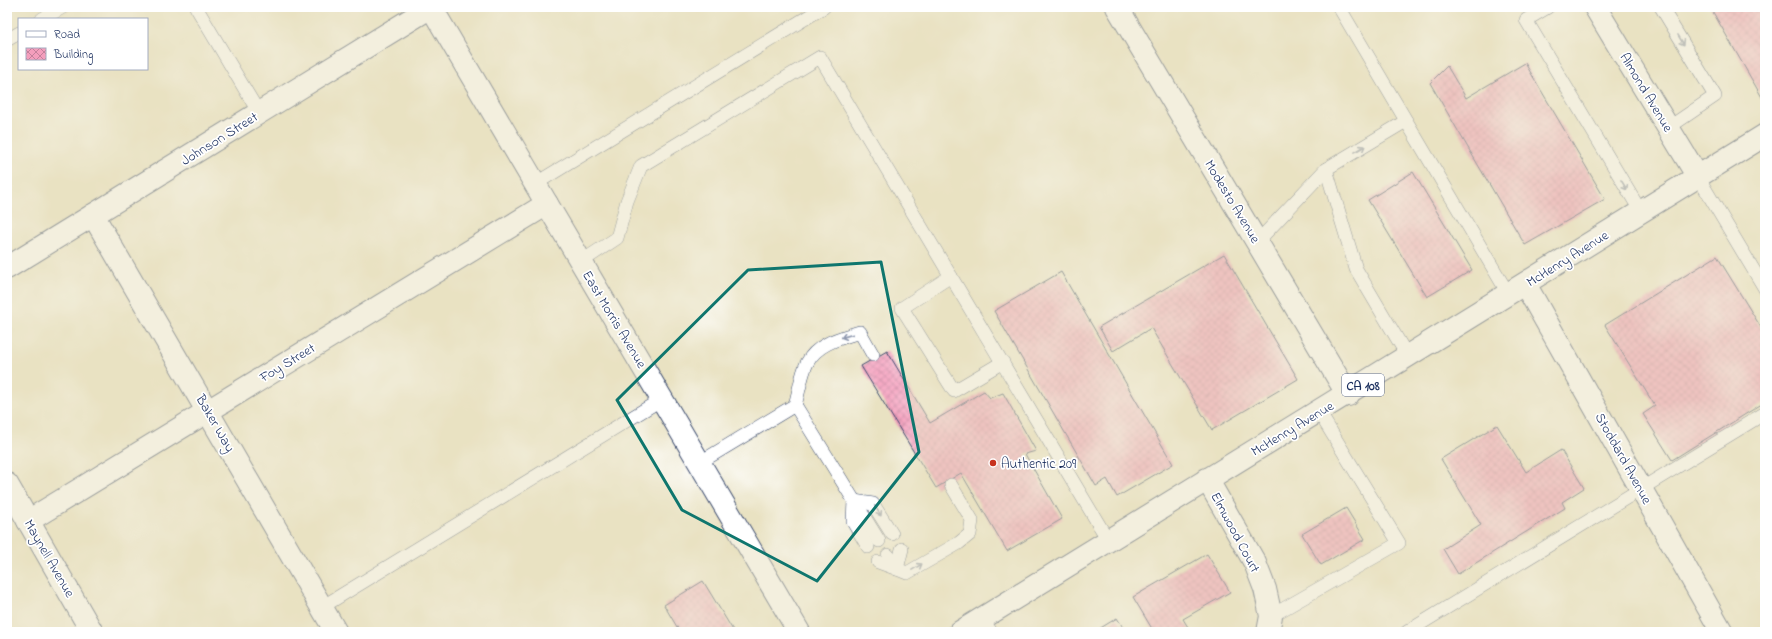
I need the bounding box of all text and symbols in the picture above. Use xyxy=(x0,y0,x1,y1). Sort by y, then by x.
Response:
legend xyxy=(18,18,148,70)
text: Road xyxy=(54,26,80,44)
one-way arrow xyxy=(1678,34,1686,46)
text: Building xyxy=(53,46,93,65)
street label: Almond Avenue xyxy=(1614,49,1678,137)
street label: Johnson Street xyxy=(177,107,263,171)
one-way arrow xyxy=(1354,145,1366,153)
street label: Modesto Avenue xyxy=(1198,156,1265,248)
one-way arrow xyxy=(1621,179,1629,191)
street label: McHenry Avenue xyxy=(1523,225,1614,294)
street label: East Morris Avenue xyxy=(576,267,652,373)
one-way arrow xyxy=(841,333,854,340)
street label: Foy Street xyxy=(255,338,320,390)
road number: CA 108 xyxy=(1342,374,1384,396)
street label: Baker Way xyxy=(188,390,240,457)
street label: McHenry Avenue xyxy=(1247,396,1339,463)
street label: Stoddard Avenue xyxy=(1589,409,1657,509)
place label: Authentic 209 xyxy=(1001,454,1077,475)
marker: Authentic 209 xyxy=(988,458,998,468)
street label: Elmwood Court xyxy=(1205,489,1265,577)
one-way arrow xyxy=(874,505,882,517)
street label: Maynell Avenue xyxy=(17,516,80,603)
one-way arrow xyxy=(911,562,923,570)

